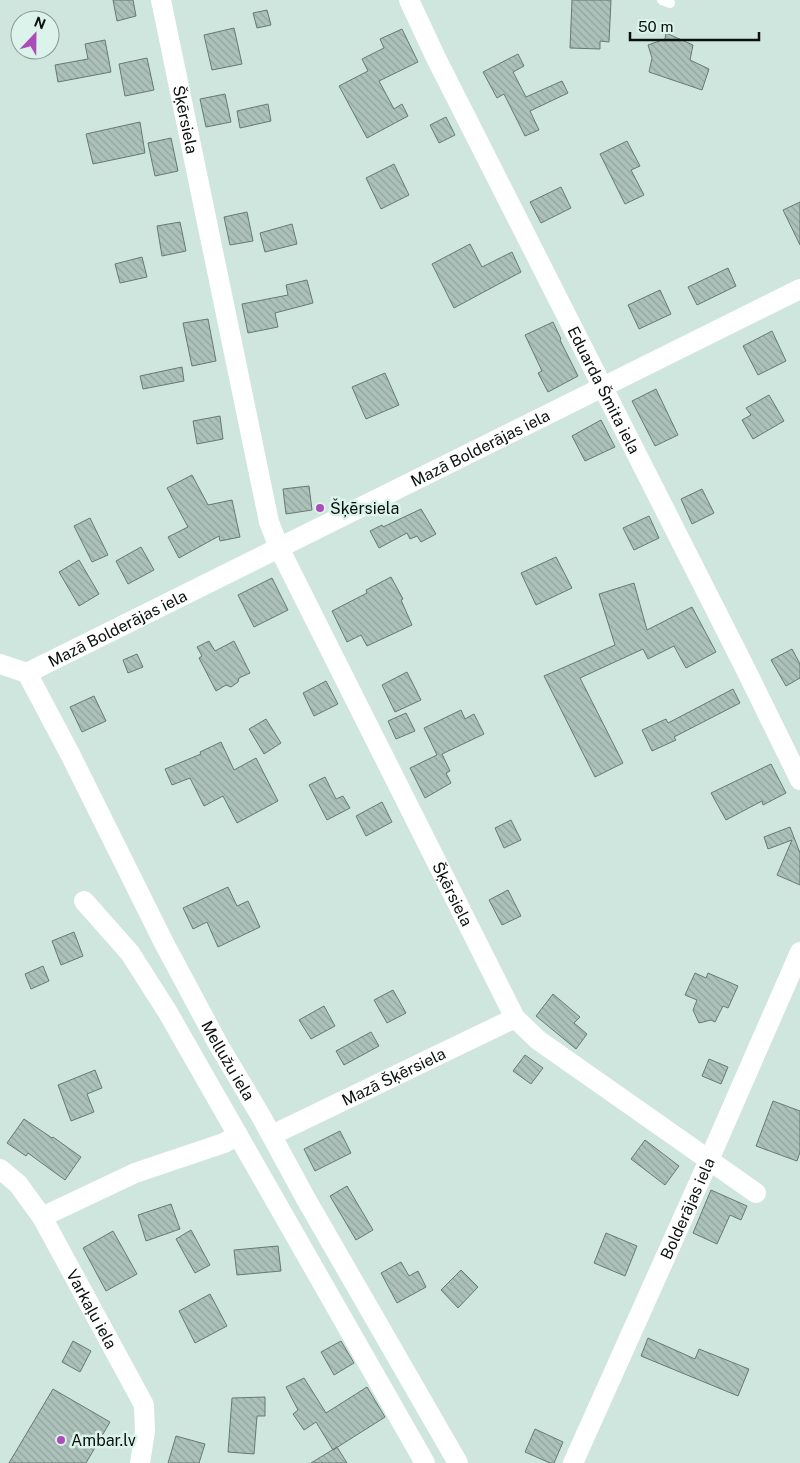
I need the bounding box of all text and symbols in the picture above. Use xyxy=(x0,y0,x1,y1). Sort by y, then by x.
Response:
north arrow xyxy=(10,10,60,60)
scale bar xyxy=(630,10,759,42)
text: N xyxy=(32,13,48,32)
text: 50 m xyxy=(638,18,673,35)
street label: Šķērsiela xyxy=(169,83,202,155)
street label: Eduarda Šmita iela xyxy=(564,323,644,457)
street label: Mazā Bolderājas iela xyxy=(407,405,553,490)
place label: Šķērsiela xyxy=(330,498,399,518)
marker: Šķērsiela xyxy=(314,502,326,514)
street label: Mazā Bolderājas iela xyxy=(45,586,190,671)
street label: Šķērsiela xyxy=(429,858,477,929)
street label: Mellužu iela xyxy=(198,1017,259,1104)
street label: Mazā Šķērsiela xyxy=(339,1043,449,1109)
street label: Bolderājas iela xyxy=(656,1155,718,1262)
street label: Varkaļu iela xyxy=(63,1266,121,1352)
place label: Ambar.lv xyxy=(71,1431,136,1450)
marker: Ambar.lv xyxy=(55,1434,67,1446)

